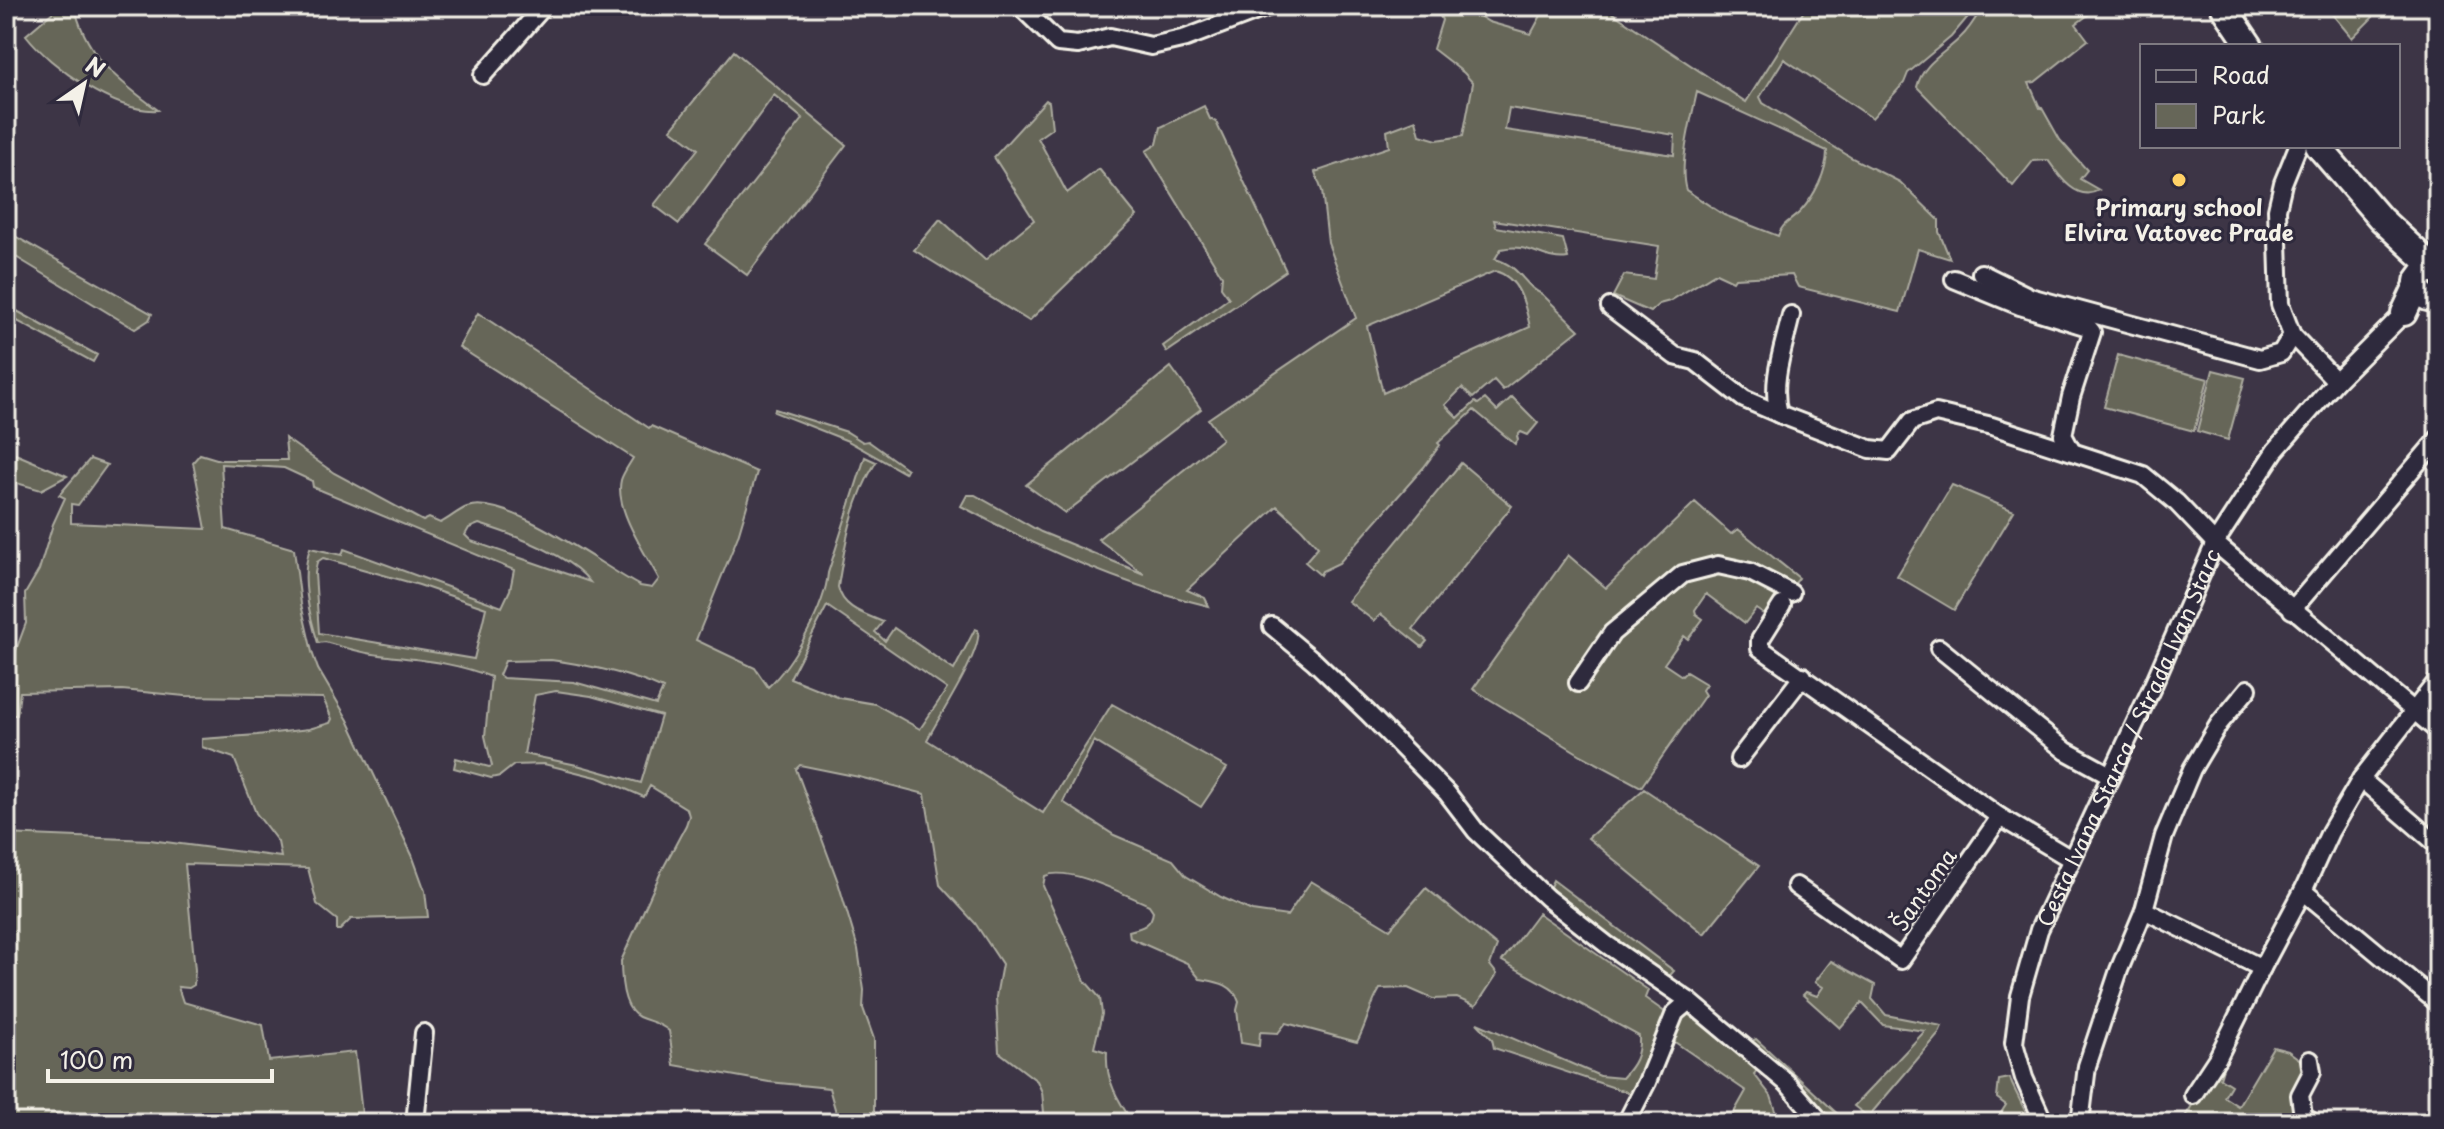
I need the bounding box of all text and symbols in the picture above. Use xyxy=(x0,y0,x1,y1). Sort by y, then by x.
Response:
north arrow xyxy=(44,44,124,124)
legend xyxy=(2140,44,2400,148)
text: N xyxy=(80,48,112,85)
text: Road xyxy=(2212,56,2270,92)
text: Park xyxy=(2212,96,2266,132)
marker: Primary school Elvira Vatovec Prade xyxy=(2170,171,2188,189)
place label: Primary school Elvira Vatovec Prade xyxy=(2064,190,2294,248)
street label: Cesta Ivana Starca / Strada Ivan Starc xyxy=(2027,543,2227,931)
street label: Šantoma xyxy=(1882,841,1964,937)
scale bar xyxy=(48,1033,272,1083)
text: 100 m xyxy=(60,1041,133,1077)

